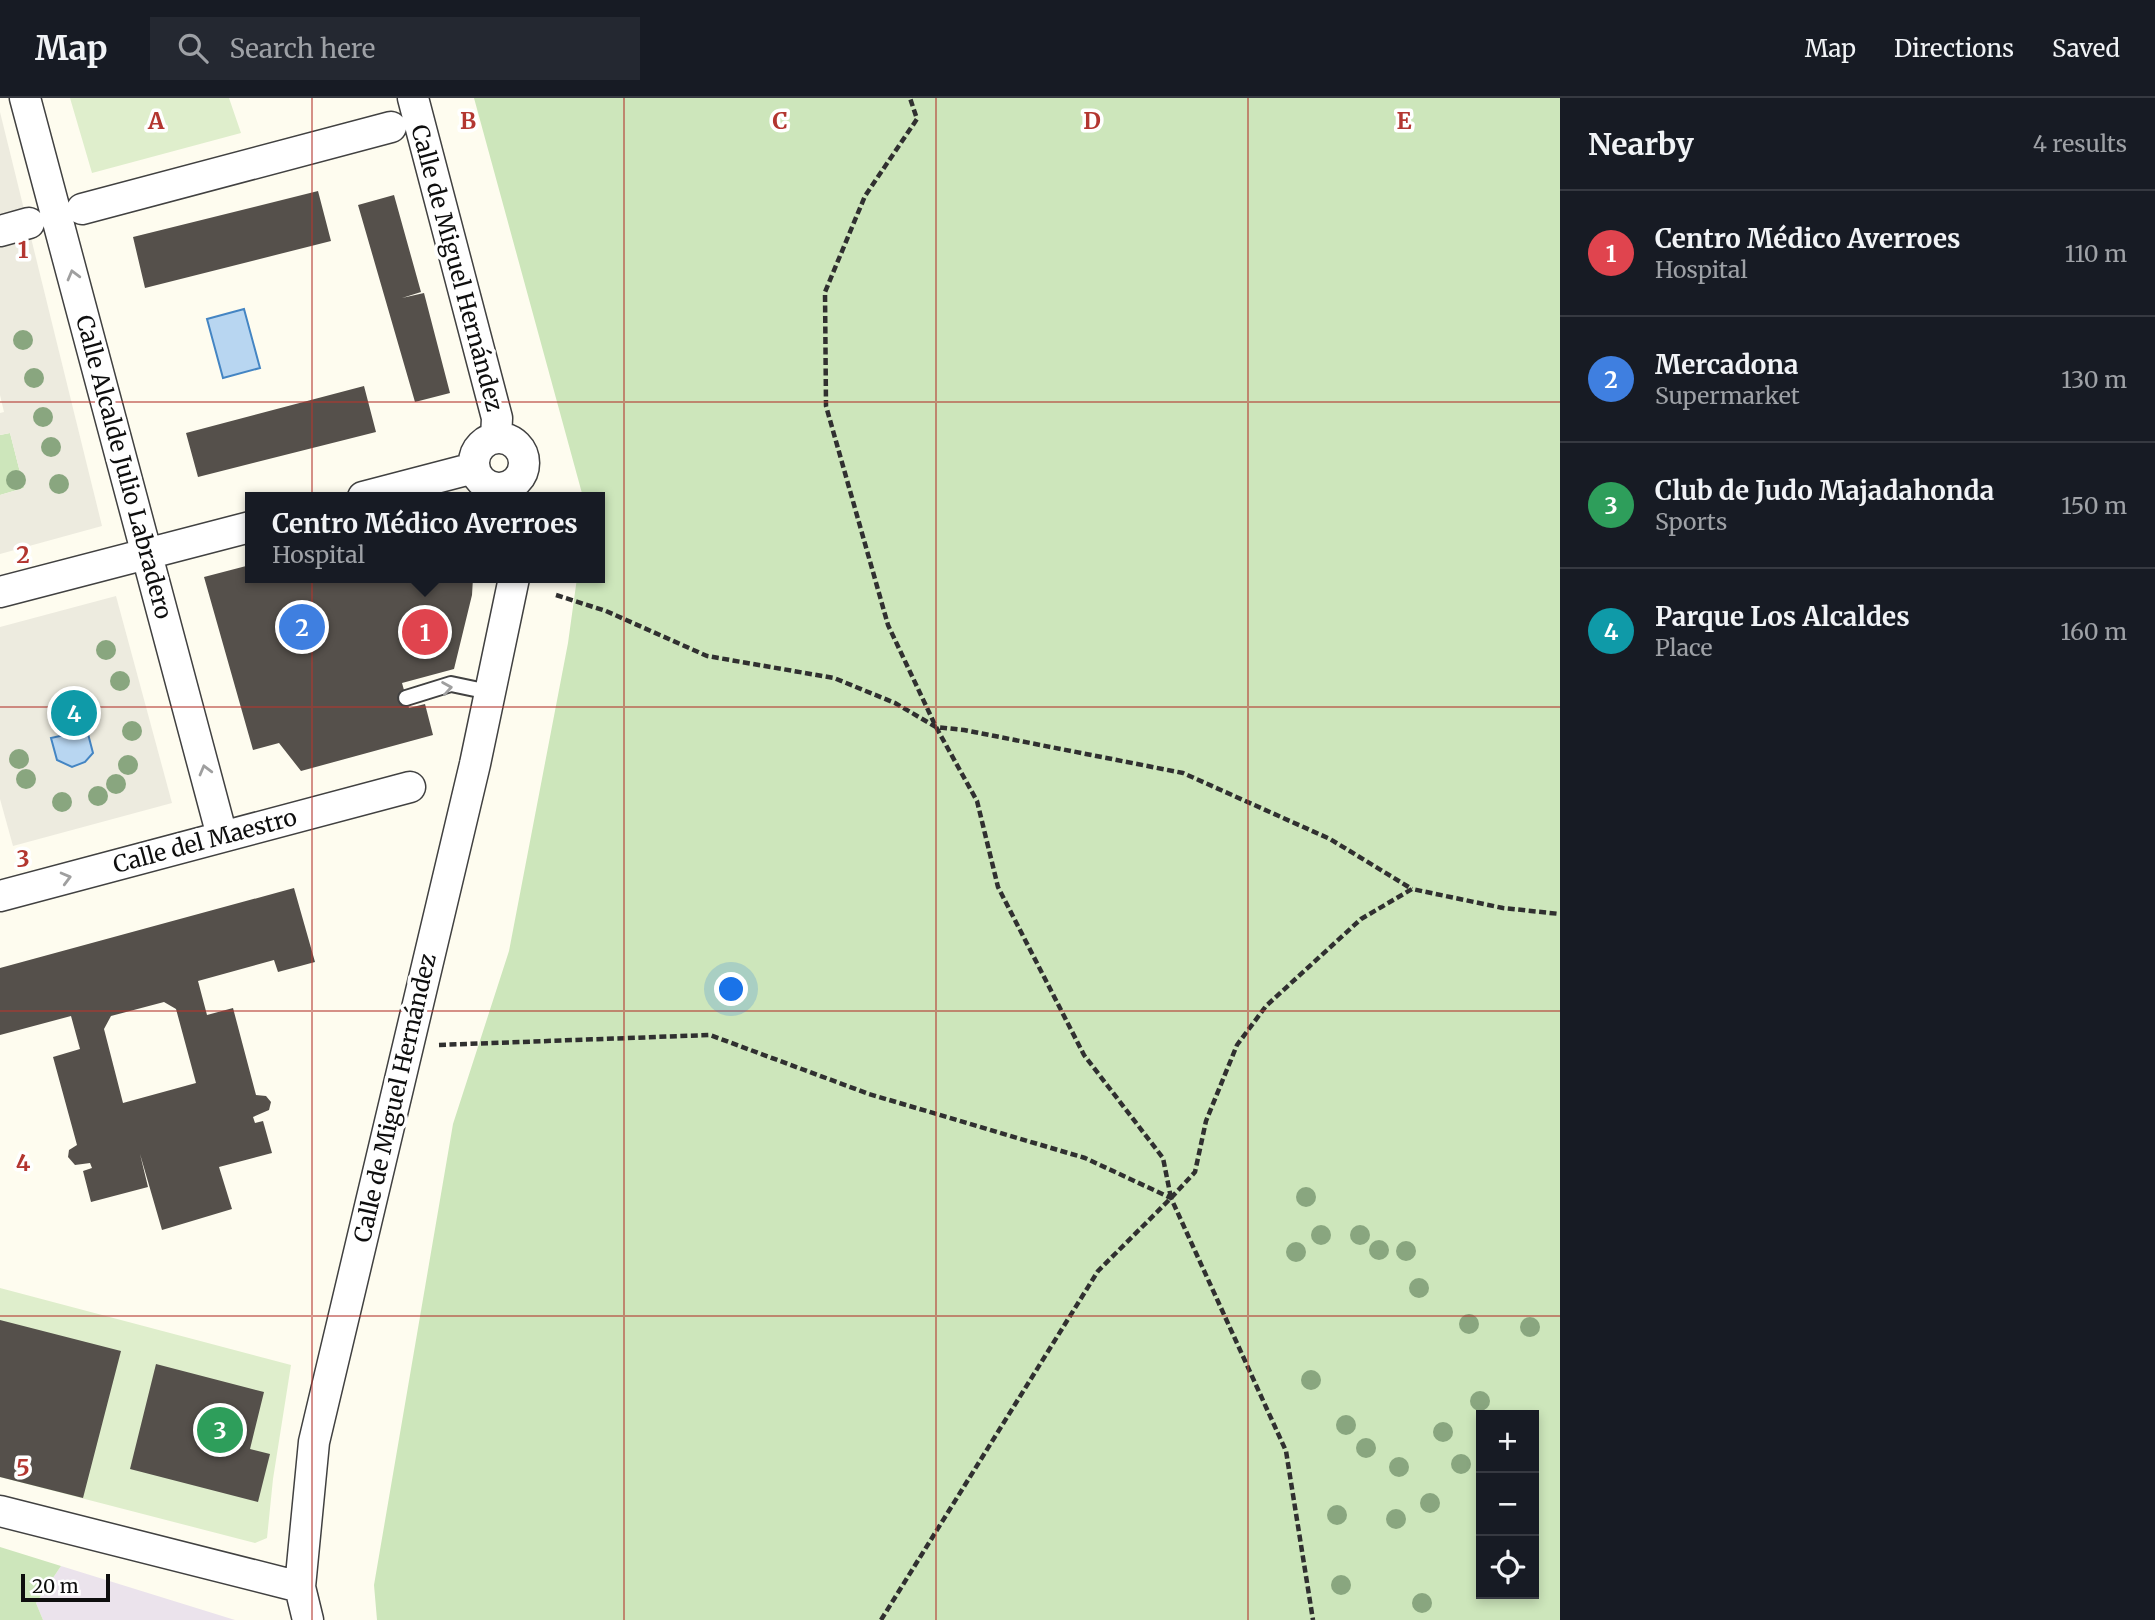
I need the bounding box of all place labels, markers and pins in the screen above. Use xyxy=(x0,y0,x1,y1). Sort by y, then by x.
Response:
pin: 2 xyxy=(279,601,325,653)
pin: 1 xyxy=(402,606,448,658)
pin: 4 xyxy=(51,687,97,739)
pin: 3 xyxy=(197,1404,243,1456)

